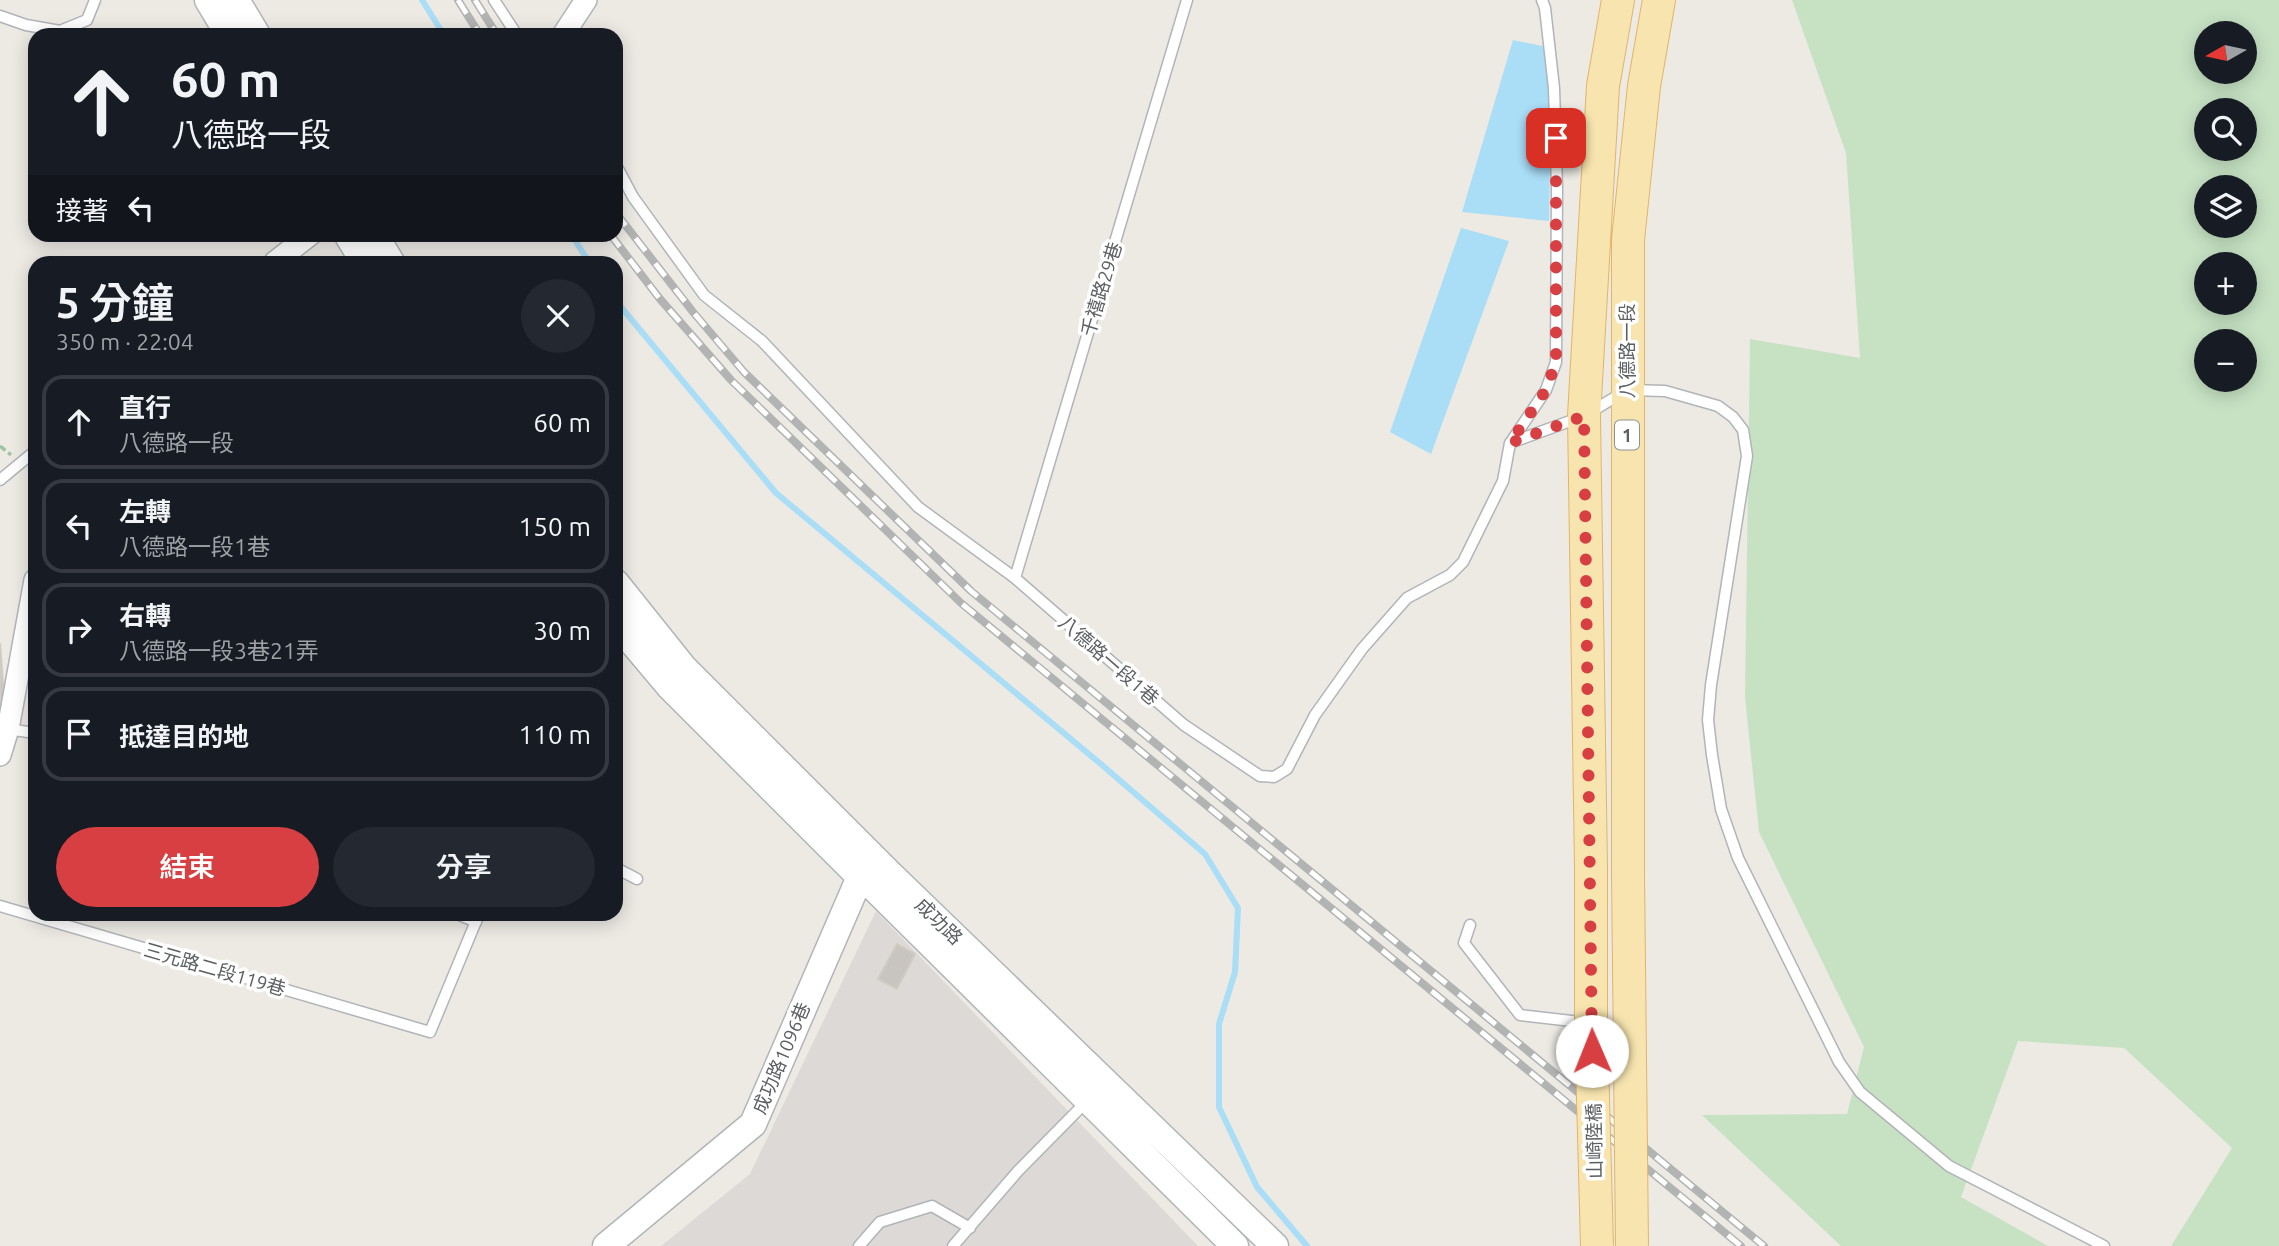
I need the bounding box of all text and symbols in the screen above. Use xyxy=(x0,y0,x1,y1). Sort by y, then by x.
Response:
north arrow xyxy=(2194,21,2258,84)
map controls xyxy=(2194,21,2257,392)
text: 60 m xyxy=(171,51,280,106)
icon: ahead xyxy=(56,56,147,147)
button: search xyxy=(2194,98,2257,161)
pin xyxy=(1526,108,1586,168)
text: 八德路一段 xyxy=(171,116,331,152)
icon: arrive xyxy=(1537,119,1575,157)
button: layers xyxy=(2194,175,2257,238)
icon: left xyxy=(122,189,160,227)
text: 接著 xyxy=(56,196,108,225)
street label: 千禧路29巷 xyxy=(1076,239,1126,339)
button: + xyxy=(2194,252,2257,315)
text: 5 分鐘 xyxy=(56,279,174,326)
button: close xyxy=(521,279,595,353)
street label: 八德路一段 xyxy=(1616,303,1638,399)
text: 350 m · 22:04 xyxy=(56,329,194,354)
button: − xyxy=(2194,329,2257,392)
text: 直行 xyxy=(119,393,171,422)
icon: ahead xyxy=(60,403,98,441)
text: 60 m xyxy=(533,408,591,437)
road number: 1 xyxy=(1615,421,1639,450)
text: 八德路一段 xyxy=(119,430,234,455)
text: 左轉 xyxy=(119,497,171,526)
icon: left xyxy=(60,507,98,545)
text: 150 m xyxy=(519,512,591,541)
text: 八德路一段1巷 xyxy=(119,534,270,559)
text: 右轉 xyxy=(119,601,171,630)
icon: right xyxy=(60,611,98,649)
street label: 八德路一段1巷 xyxy=(1055,611,1163,709)
text: 30 m xyxy=(533,616,591,645)
text: 八德路一段3巷21弄 xyxy=(119,638,319,663)
icon: arrive xyxy=(60,715,98,753)
text: 110 m xyxy=(519,720,591,749)
text: 抵達目的地 xyxy=(119,722,249,751)
button: 結束 xyxy=(56,827,319,907)
button: 分享 xyxy=(333,827,595,907)
street label: 成功路 xyxy=(911,893,967,949)
street label: 三元路二段119巷 xyxy=(142,938,288,1000)
street label: 成功路1096巷 xyxy=(748,999,814,1117)
position arrow xyxy=(1555,1014,1629,1088)
street label: 山崎陸橋 xyxy=(1582,1103,1606,1179)

